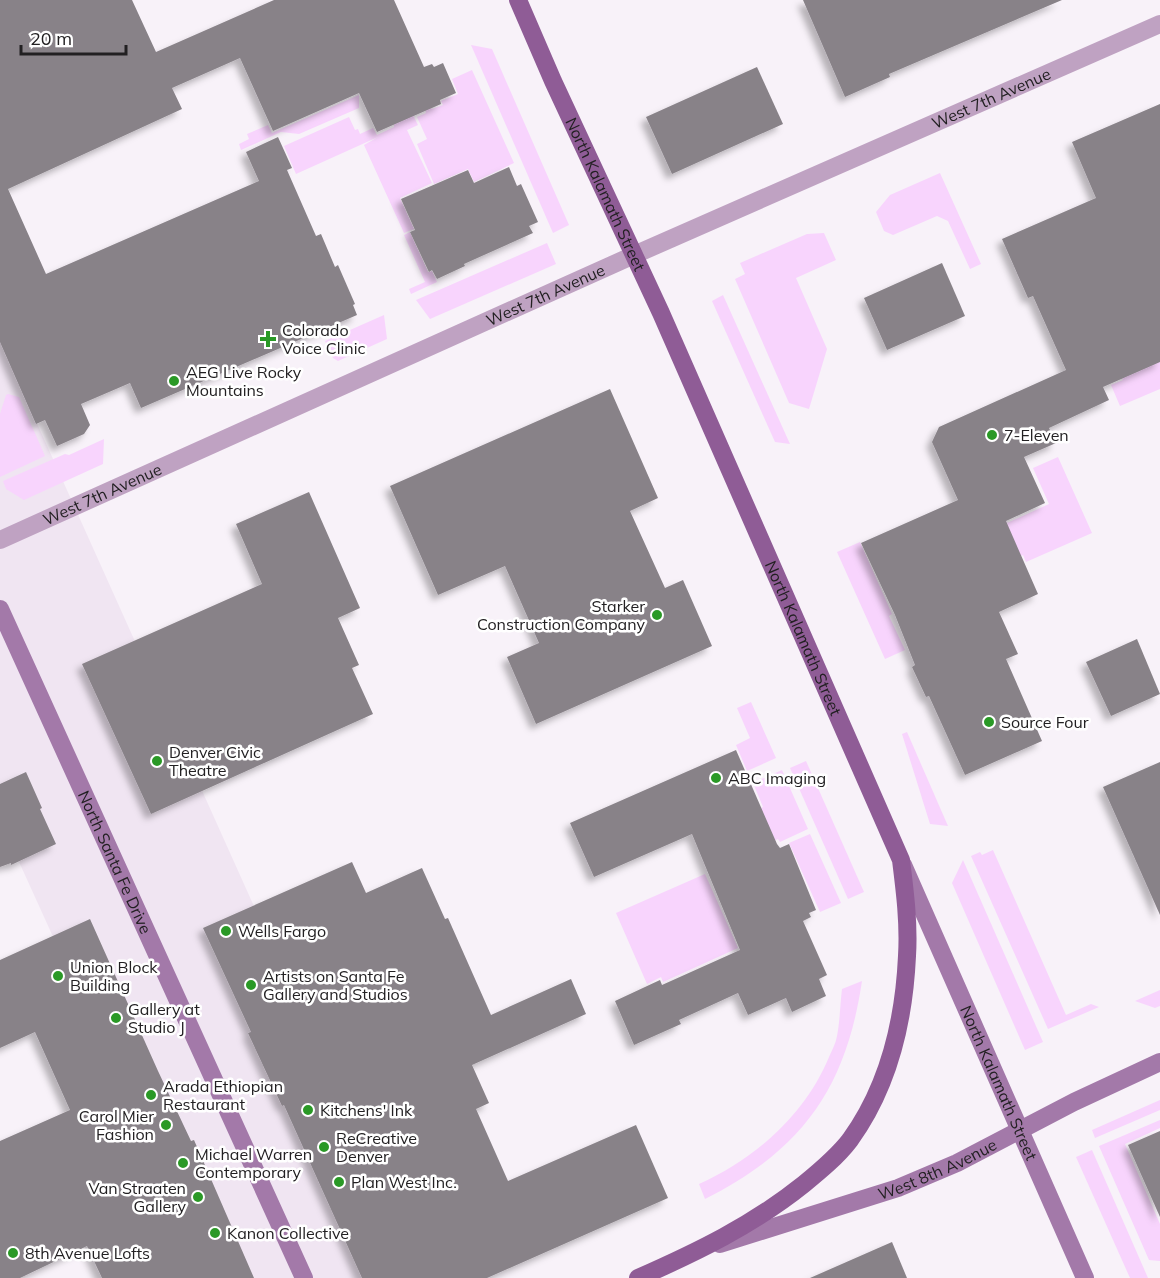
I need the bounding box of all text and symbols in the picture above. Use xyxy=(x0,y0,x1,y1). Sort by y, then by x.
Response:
scale bar xyxy=(21,18,126,56)
text: 20 m xyxy=(30,27,72,50)
street label: West 7th Avenue xyxy=(929,63,1054,133)
street label: North Kalamath Street xyxy=(561,114,650,274)
street label: West 7th Avenue xyxy=(483,259,608,330)
place label: Colorado Voice Clinic xyxy=(282,320,366,358)
marker: Colorado Voice Clinic xyxy=(259,330,277,348)
place label: AEG Live Rocky Mountains xyxy=(186,362,302,400)
marker: AEG Live Rocky Mountains xyxy=(167,374,181,388)
place label: 7-Eleven xyxy=(1004,425,1069,445)
marker: 7-Eleven xyxy=(985,428,999,442)
street label: West 7th Avenue xyxy=(40,459,165,529)
street label: North Kalamath Street xyxy=(761,558,846,719)
place label: Starker Construction Company xyxy=(477,596,645,634)
marker: Starker Construction Company xyxy=(650,608,664,622)
place label: Source Four xyxy=(1001,712,1089,732)
marker: Source Four xyxy=(982,715,996,729)
place label: Denver Civic Theatre xyxy=(169,742,261,780)
marker: Denver Civic Theatre xyxy=(150,754,164,768)
place label: ABC Imaging xyxy=(728,768,826,788)
marker: ABC Imaging xyxy=(709,771,723,785)
street label: North Santa Fe Drive xyxy=(74,787,156,937)
place label: Wells Fargo xyxy=(238,921,326,941)
marker: Wells Fargo xyxy=(219,924,233,938)
place label: Union Block Building xyxy=(70,957,158,995)
place label: Artists on Santa Fe Gallery and Studios xyxy=(263,966,408,1004)
marker: Union Block Building xyxy=(51,969,65,983)
marker: Artists on Santa Fe Gallery and Studios xyxy=(244,978,258,992)
place label: Gallery at Studio J xyxy=(128,999,200,1037)
street label: North Kalamath Street xyxy=(956,1002,1042,1164)
marker: Gallery at Studio J xyxy=(109,1011,123,1025)
place label: Arada Ethiopian Restaurant xyxy=(163,1076,283,1114)
marker: Arada Ethiopian Restaurant xyxy=(144,1088,158,1102)
place label: Kitchens' Ink xyxy=(320,1100,413,1120)
marker: Kitchens' Ink xyxy=(301,1103,315,1117)
place label: Carol Mier Fashion xyxy=(79,1106,154,1144)
marker: Carol Mier Fashion xyxy=(159,1118,173,1132)
place label: ReCreative Denver xyxy=(336,1128,417,1166)
street label: West 8th Avenue xyxy=(875,1134,1000,1204)
marker: ReCreative Denver xyxy=(317,1140,331,1154)
place label: Michael Warren Contemporary xyxy=(195,1144,312,1182)
marker: Michael Warren Contemporary xyxy=(176,1156,190,1170)
place label: Plan West Inc. xyxy=(351,1172,457,1192)
marker: Plan West Inc. xyxy=(332,1175,346,1189)
place label: Van Straaten Gallery xyxy=(89,1178,186,1216)
marker: Van Straaten Gallery xyxy=(191,1190,205,1204)
place label: Kanon Collective xyxy=(227,1223,349,1243)
marker: Kanon Collective xyxy=(208,1226,222,1240)
place label: 8th Avenue Lofts xyxy=(25,1243,150,1263)
marker: 8th Avenue Lofts xyxy=(6,1246,20,1260)

